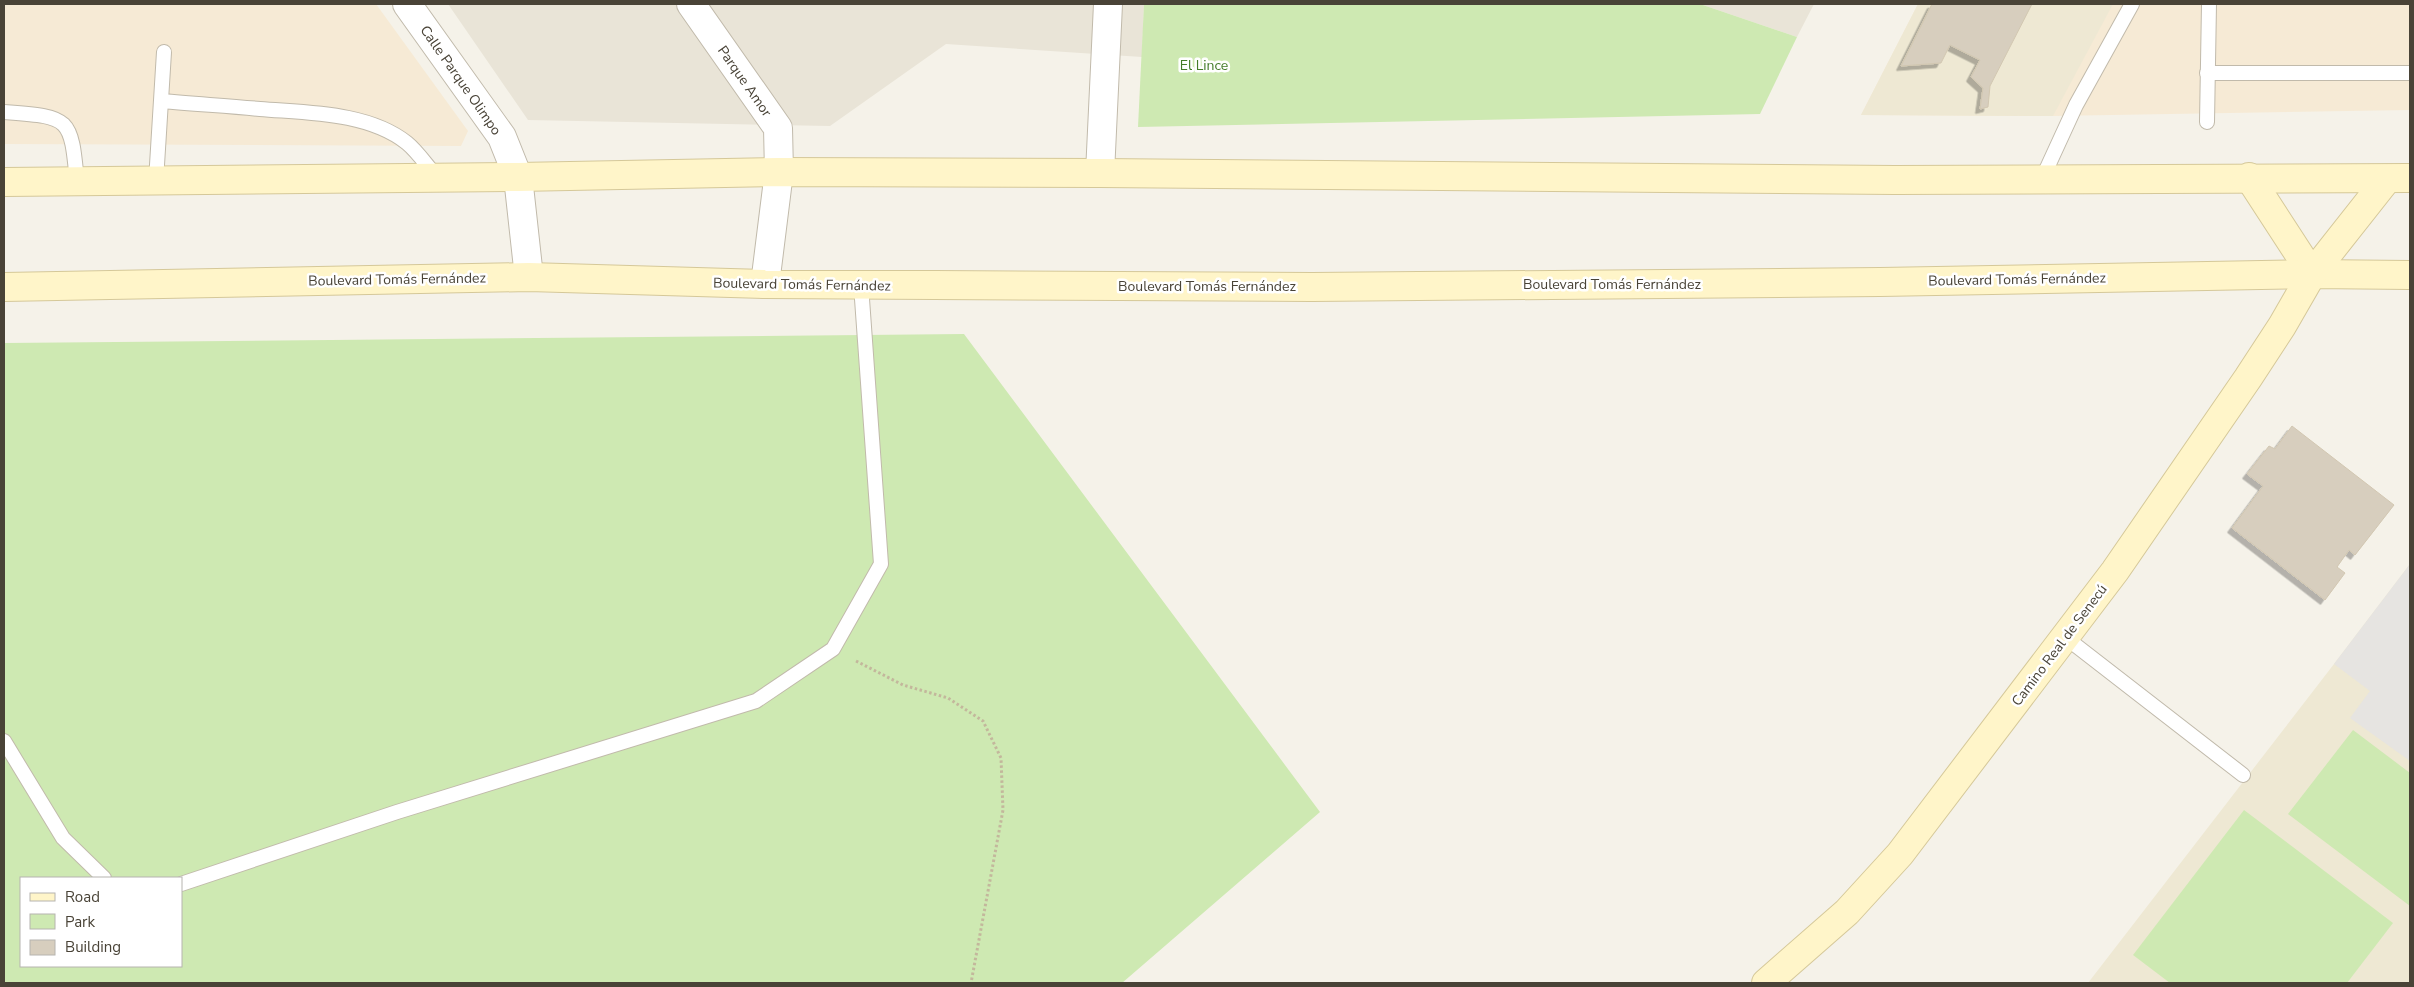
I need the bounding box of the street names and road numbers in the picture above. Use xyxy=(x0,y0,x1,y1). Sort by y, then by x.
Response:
street label: Calle Parque Olimpo xyxy=(416,22,506,139)
street label: Parque Amor xyxy=(713,42,776,121)
street label: Boulevard Tomás Fernández xyxy=(308,268,487,291)
street label: Boulevard Tomás Fernández xyxy=(1928,268,2107,291)
street label: Boulevard Tomás Fernández xyxy=(713,273,892,296)
street label: Boulevard Tomás Fernández xyxy=(1523,275,1701,294)
street label: Boulevard Tomás Fernández xyxy=(1118,277,1296,296)
street label: Camino Real de Senecú xyxy=(2007,580,2112,710)

